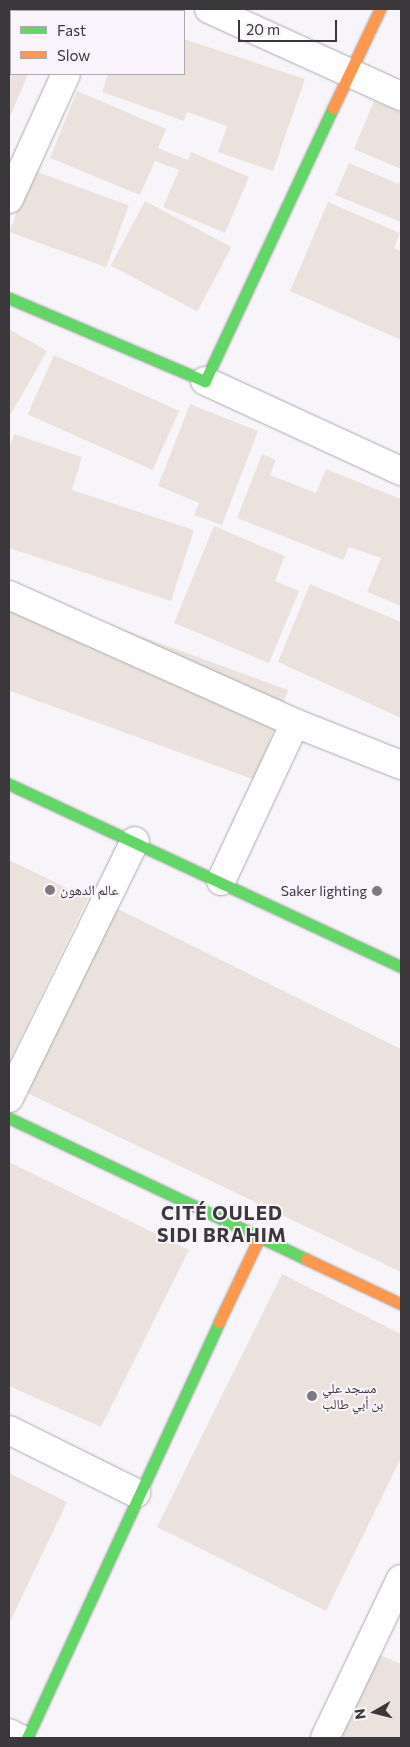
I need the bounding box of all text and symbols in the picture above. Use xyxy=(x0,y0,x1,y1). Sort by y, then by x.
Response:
legend xyxy=(10,10,185,75)
scale bar xyxy=(240,10,339,42)
text: 20 m xyxy=(246,20,280,38)
text: Fast xyxy=(57,21,86,39)
text: Slow xyxy=(57,46,90,64)
place label: عالم الدهون xyxy=(60,882,118,898)
place label: Saker lighting xyxy=(281,883,367,899)
marker: عالم الدهون xyxy=(44,884,56,896)
marker: Saker lighting xyxy=(371,885,383,897)
district label: CITÉ OULED SIDI BRAHIM xyxy=(156,1202,288,1246)
place label: مسجد علي بن أبي طالب xyxy=(322,1380,383,1412)
marker: مسجد علي بن أبي طالب xyxy=(306,1390,318,1402)
north arrow xyxy=(350,1687,400,1737)
text: N xyxy=(351,1708,369,1721)

